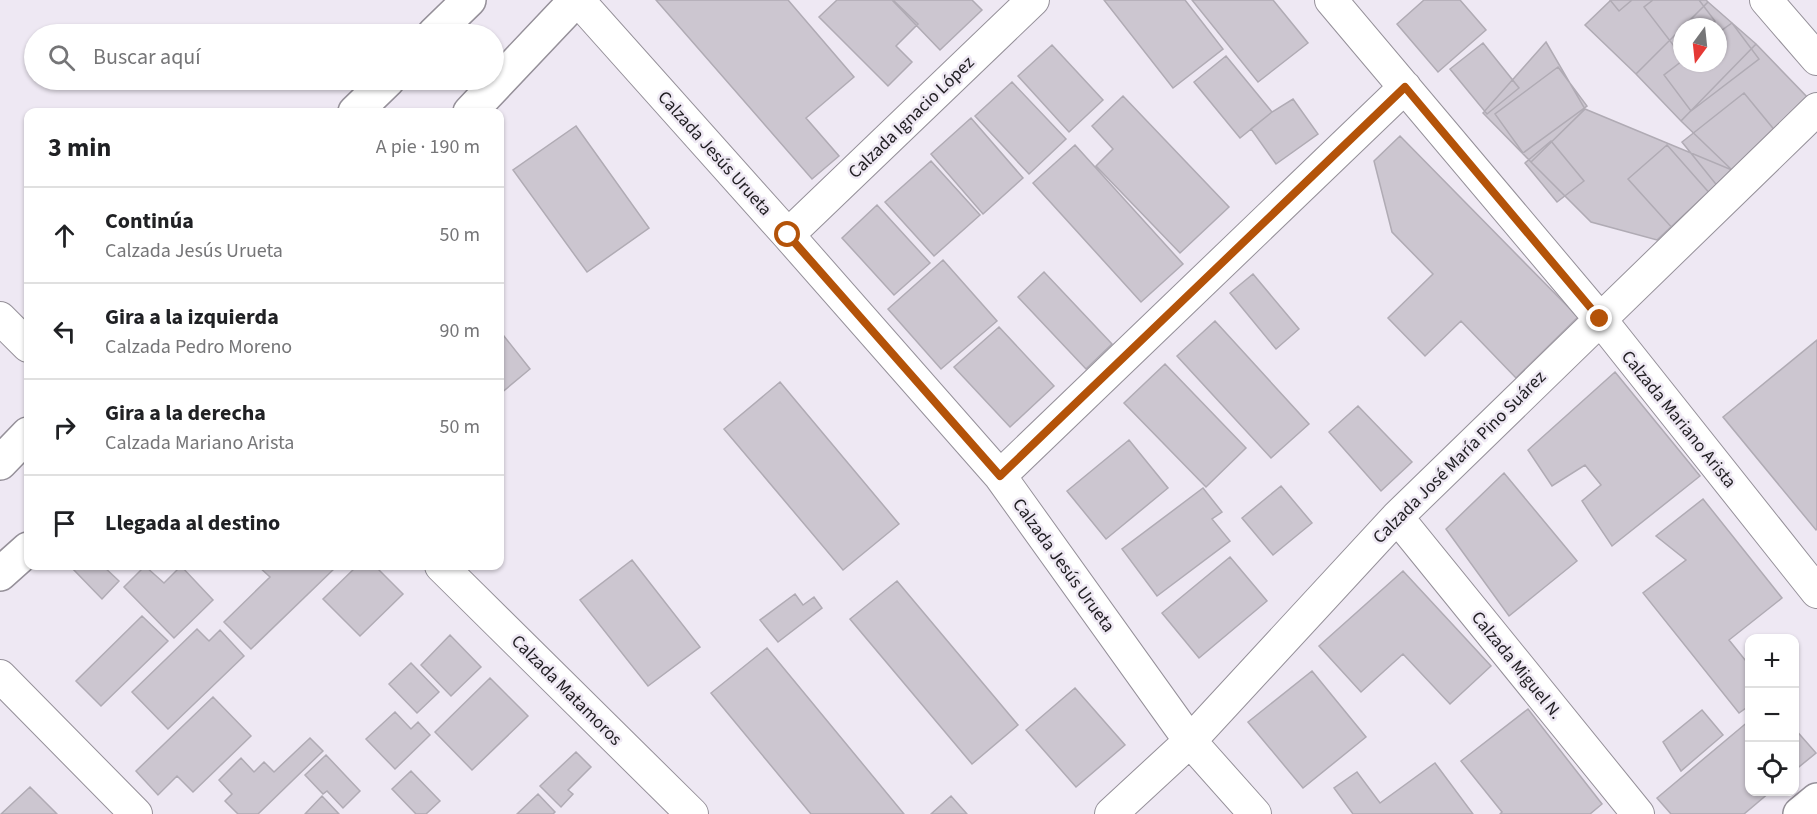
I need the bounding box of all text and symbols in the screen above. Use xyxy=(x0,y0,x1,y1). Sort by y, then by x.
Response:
north arrow xyxy=(1673,18,1727,72)
search box xyxy=(24,24,504,90)
icon: search xyxy=(45,41,78,74)
text: Buscar aquí xyxy=(93,41,201,73)
street label: Calzada Ignacio López xyxy=(843,50,980,184)
street label: Calzada Jesús Urueta xyxy=(652,85,777,221)
text: 3 min xyxy=(48,129,111,166)
text: A pie · 190 m xyxy=(376,133,480,161)
text: Continúa xyxy=(105,205,194,237)
icon: ahead xyxy=(48,219,81,252)
text: 50 m xyxy=(440,221,480,249)
route start xyxy=(774,221,800,247)
text: Calzada Jesús Urueta xyxy=(105,237,283,265)
text: Gira a la izquierda xyxy=(105,301,279,333)
route end xyxy=(1586,305,1612,331)
icon: left xyxy=(48,315,81,348)
text: 90 m xyxy=(440,317,480,345)
text: Calzada Pedro Moreno xyxy=(105,333,292,361)
street label: Calzada Mariano Arista xyxy=(1615,345,1742,493)
street label: Calzada José María Pino Suárez xyxy=(1367,365,1552,550)
text: Gira a la derecha xyxy=(105,397,266,429)
icon: right xyxy=(48,411,81,444)
text: 50 m xyxy=(440,413,480,441)
text: Calzada Mariano Arista xyxy=(105,429,294,457)
street label: Calzada Jesús Urueta xyxy=(1006,493,1121,637)
icon: arrive xyxy=(48,507,81,540)
text: Llegada al destino xyxy=(105,507,280,539)
street label: Calzada Miguel N. xyxy=(1465,606,1568,725)
street label: Calzada Matamoros xyxy=(506,629,628,751)
map controls xyxy=(1745,634,1799,796)
button: + xyxy=(1745,634,1799,688)
button: − xyxy=(1745,688,1799,742)
button: locate xyxy=(1745,742,1799,796)

